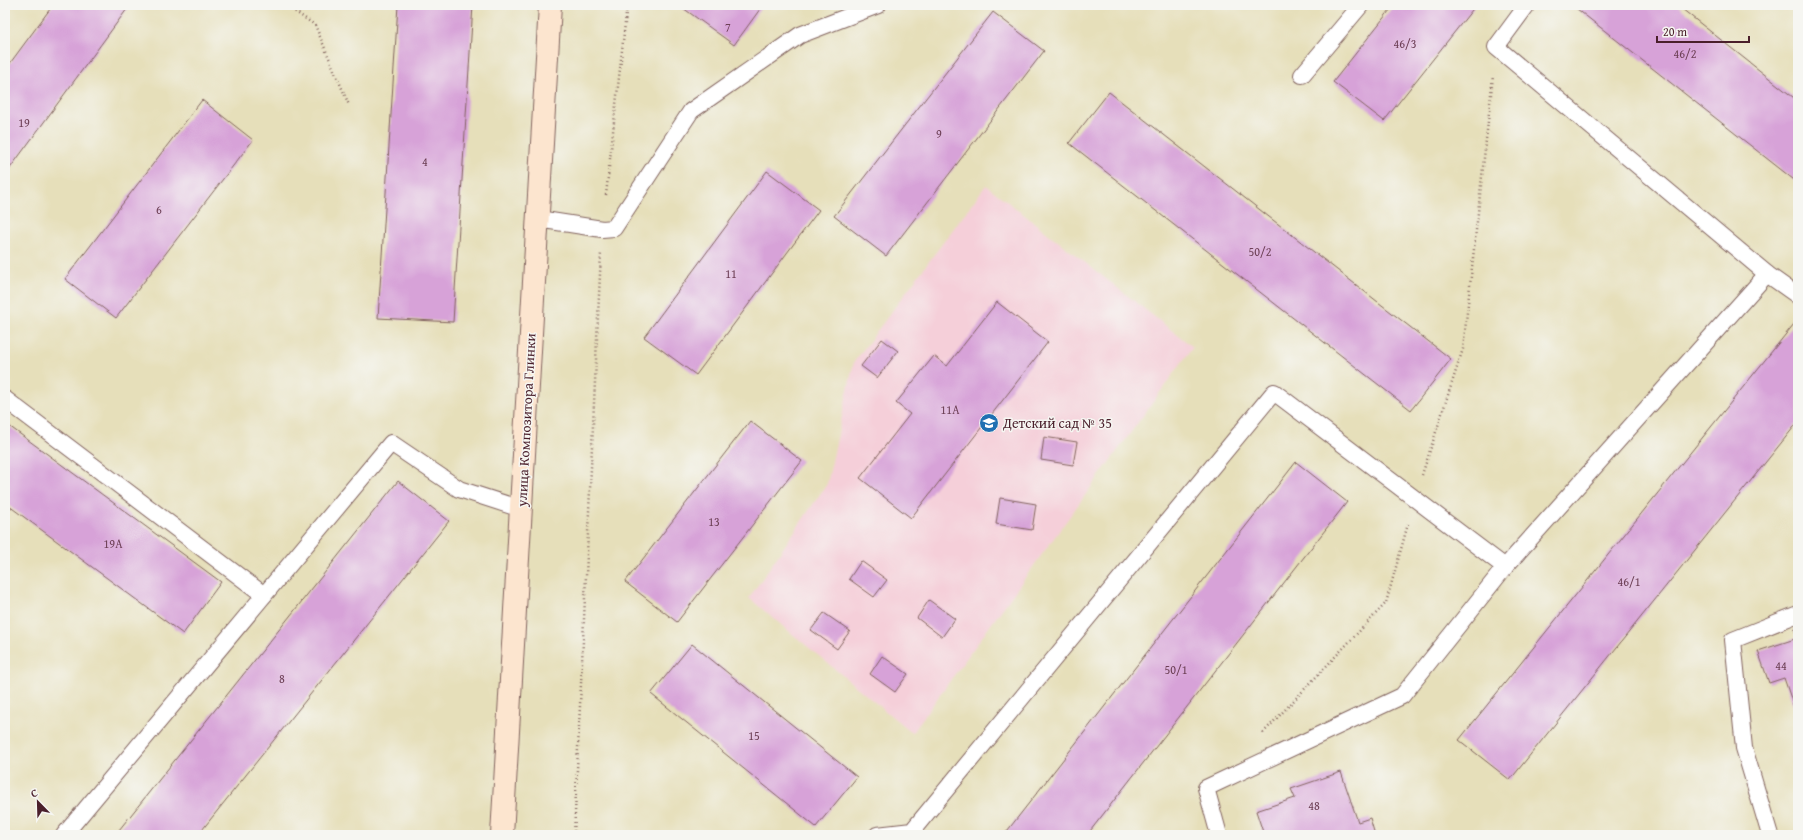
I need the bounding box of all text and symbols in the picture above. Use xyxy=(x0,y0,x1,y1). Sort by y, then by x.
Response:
scale bar xyxy=(1657,18,1749,44)
house number: 7 xyxy=(725,19,731,36)
text: 20 m xyxy=(1663,23,1687,40)
house number: 46/3 xyxy=(1394,35,1417,52)
house number: 46/2 xyxy=(1674,45,1697,62)
house number: 19 xyxy=(18,114,30,131)
house number: 9 xyxy=(936,125,942,142)
house number: 4 xyxy=(422,153,428,170)
house number: 6 xyxy=(156,201,162,218)
house number: 50/2 xyxy=(1249,243,1272,260)
house number: 11 xyxy=(725,265,737,282)
street label: улица Композитора Глинки xyxy=(511,333,541,508)
house number: 11А xyxy=(941,401,960,418)
school or university icon: Детский сад № 35 xyxy=(978,412,1000,434)
place label: Детский сад № 35 xyxy=(1002,413,1112,433)
house number: 13 xyxy=(708,513,720,530)
house number: 19А xyxy=(104,535,123,552)
house number: 46/1 xyxy=(1618,573,1641,590)
house number: 44 xyxy=(1775,657,1787,674)
house number: 50/1 xyxy=(1165,661,1188,678)
house number: 8 xyxy=(279,670,285,687)
house number: 15 xyxy=(748,727,760,744)
north arrow xyxy=(18,782,58,822)
text: С xyxy=(28,784,40,801)
house number: 48 xyxy=(1308,797,1320,814)

